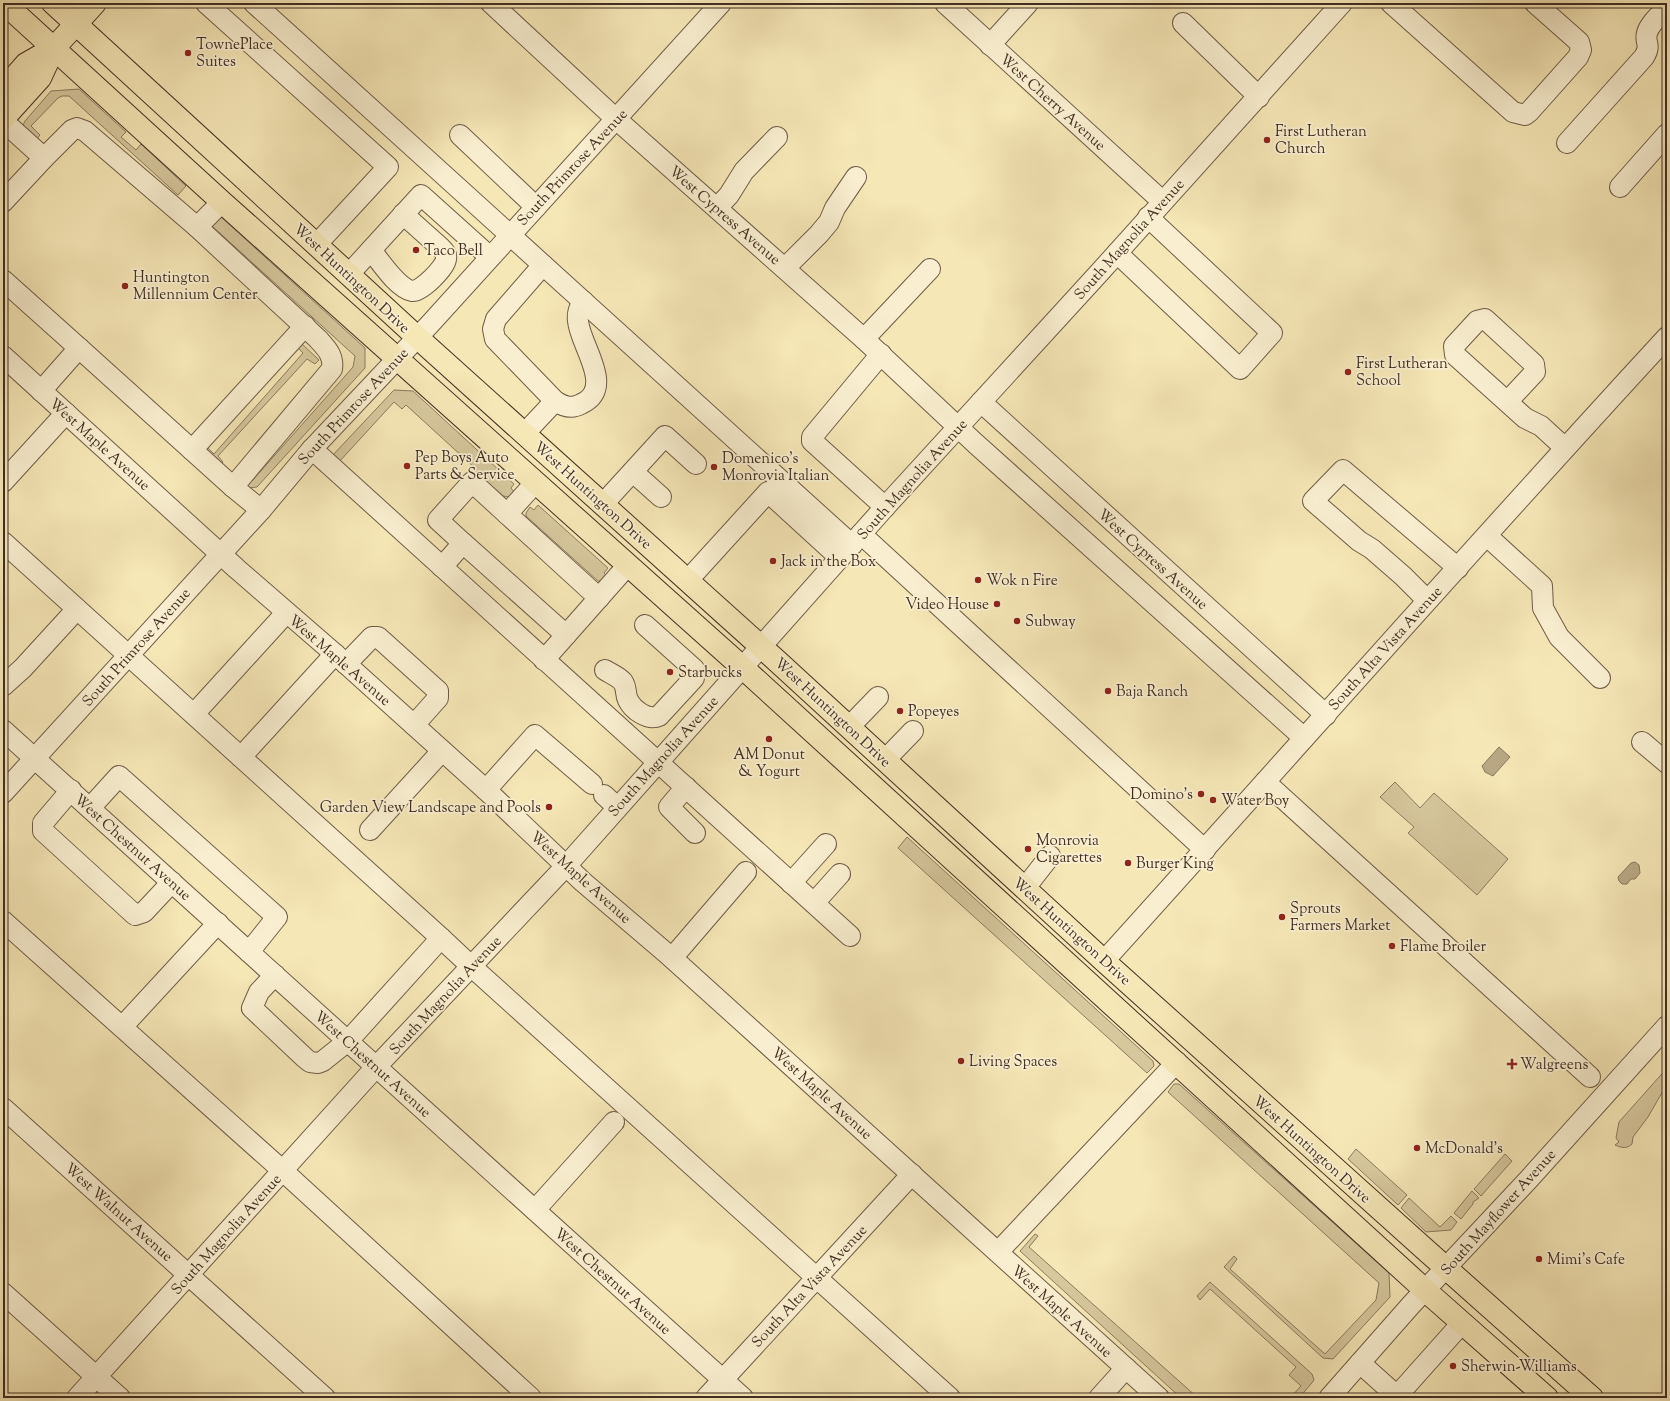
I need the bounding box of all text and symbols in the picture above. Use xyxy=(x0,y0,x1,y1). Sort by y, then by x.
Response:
place label: TownePlace Suites xyxy=(196,35,273,73)
marker: TownePlace Suites xyxy=(183,48,193,58)
street label: West Cherry Avenue xyxy=(994,50,1110,156)
street label: South Primrose Avenue xyxy=(513,105,633,231)
place label: First Lutheran Church xyxy=(1275,122,1367,160)
marker: First Lutheran Church xyxy=(1262,135,1272,145)
street label: West Cypress Avenue xyxy=(664,162,784,271)
street label: South Magnolia Avenue xyxy=(1070,175,1190,305)
street label: West Huntington Drive xyxy=(288,219,414,339)
place label: Taco Bell xyxy=(424,241,483,262)
marker: Taco Bell xyxy=(411,245,421,255)
place label: Huntington Millennium Center xyxy=(133,268,258,306)
marker: Huntington Millennium Center xyxy=(120,281,130,291)
street label: South Primrose Avenue xyxy=(294,344,414,470)
place label: First Lutheran School xyxy=(1356,354,1448,392)
marker: First Lutheran School xyxy=(1343,367,1353,377)
street label: West Maple Avenue xyxy=(44,394,154,496)
street label: South Magnolia Avenue xyxy=(853,415,973,545)
street label: West Huntington Drive xyxy=(528,437,656,555)
place label: Pep Boys Auto Parts & Service xyxy=(415,448,515,486)
place label: Domenico's Monrovia Italian xyxy=(722,449,829,487)
marker: Pep Boys Auto Parts & Service xyxy=(402,461,412,471)
marker: Domenico's Monrovia Italian xyxy=(709,462,719,472)
street label: West Cypress Avenue xyxy=(1092,505,1212,615)
place label: Jack in the Box xyxy=(780,552,876,573)
marker: Jack in the Box xyxy=(768,556,778,566)
place label: Wok n Fire xyxy=(986,571,1058,592)
marker: Wok n Fire xyxy=(973,575,983,585)
street label: South Alta Vista Avenue xyxy=(1324,582,1448,716)
street label: South Primrose Avenue xyxy=(78,584,196,712)
place label: Video House xyxy=(905,595,989,616)
marker: Video House xyxy=(992,599,1002,609)
street label: West Maple Avenue xyxy=(283,611,395,712)
place label: Subway xyxy=(1025,612,1076,633)
marker: Subway xyxy=(1012,616,1022,626)
street label: West Huntington Drive xyxy=(769,653,895,773)
place label: Starbucks xyxy=(678,663,742,684)
marker: Starbucks xyxy=(665,667,675,677)
place label: Baja Ranch xyxy=(1116,682,1189,703)
marker: Baja Ranch xyxy=(1103,686,1113,696)
street label: South Magnolia Avenue xyxy=(604,692,724,822)
place label: Popeyes xyxy=(908,702,959,723)
marker: Popeyes xyxy=(895,706,905,716)
marker: AM Donut & Yogurt xyxy=(764,734,774,744)
place label: AM Donut & Yogurt xyxy=(733,745,805,783)
place label: Domino's xyxy=(1130,785,1193,806)
marker: Domino's xyxy=(1196,789,1206,799)
street label: West Chestnut Avenue xyxy=(69,790,195,906)
place label: Water Boy xyxy=(1221,791,1290,812)
marker: Water Boy xyxy=(1208,795,1218,805)
place label: Garden View Landscape and Pools xyxy=(320,798,541,819)
marker: Garden View Landscape and Pools xyxy=(544,802,554,812)
street label: West Maple Avenue xyxy=(525,827,635,929)
place label: Monrovia Cigarettes xyxy=(1036,831,1102,869)
marker: Monrovia Cigarettes xyxy=(1023,844,1033,854)
place label: Burger King xyxy=(1136,854,1214,875)
marker: Burger King xyxy=(1123,858,1133,868)
street label: West Huntington Drive xyxy=(1007,873,1135,991)
place label: Sprouts Farmers Market xyxy=(1290,899,1390,937)
marker: Sprouts Farmers Market xyxy=(1277,912,1287,922)
street label: South Magnolia Avenue xyxy=(385,932,507,1060)
place label: Flame Broiler xyxy=(1400,937,1486,958)
marker: Flame Broiler xyxy=(1387,941,1397,951)
street label: West Chestnut Avenue xyxy=(309,1007,435,1123)
street label: West Maple Avenue xyxy=(766,1043,876,1145)
place label: Living Spaces xyxy=(969,1052,1057,1073)
place label: Walgreens xyxy=(1520,1055,1589,1076)
marker: Living Spaces xyxy=(956,1056,966,1066)
marker: Walgreens xyxy=(1507,1059,1517,1069)
street label: West Huntington Drive xyxy=(1247,1091,1375,1209)
place label: McDonald's xyxy=(1425,1139,1503,1160)
marker: McDonald's xyxy=(1412,1143,1422,1153)
street label: South Mayflower Avenue xyxy=(1437,1145,1562,1281)
street label: West Walnut Avenue xyxy=(59,1159,177,1267)
street label: South Magnolia Avenue xyxy=(167,1170,287,1300)
street label: South Alta Vista Avenue xyxy=(747,1221,873,1353)
street label: West Chestnut Avenue xyxy=(549,1224,675,1340)
place label: Mimi's Cafe xyxy=(1547,1250,1625,1271)
marker: Mimi's Cafe xyxy=(1534,1254,1544,1264)
street label: West Maple Avenue xyxy=(1006,1261,1116,1363)
place label: Sherwin-Williams xyxy=(1461,1357,1577,1378)
marker: Sherwin-Williams xyxy=(1448,1361,1458,1371)

